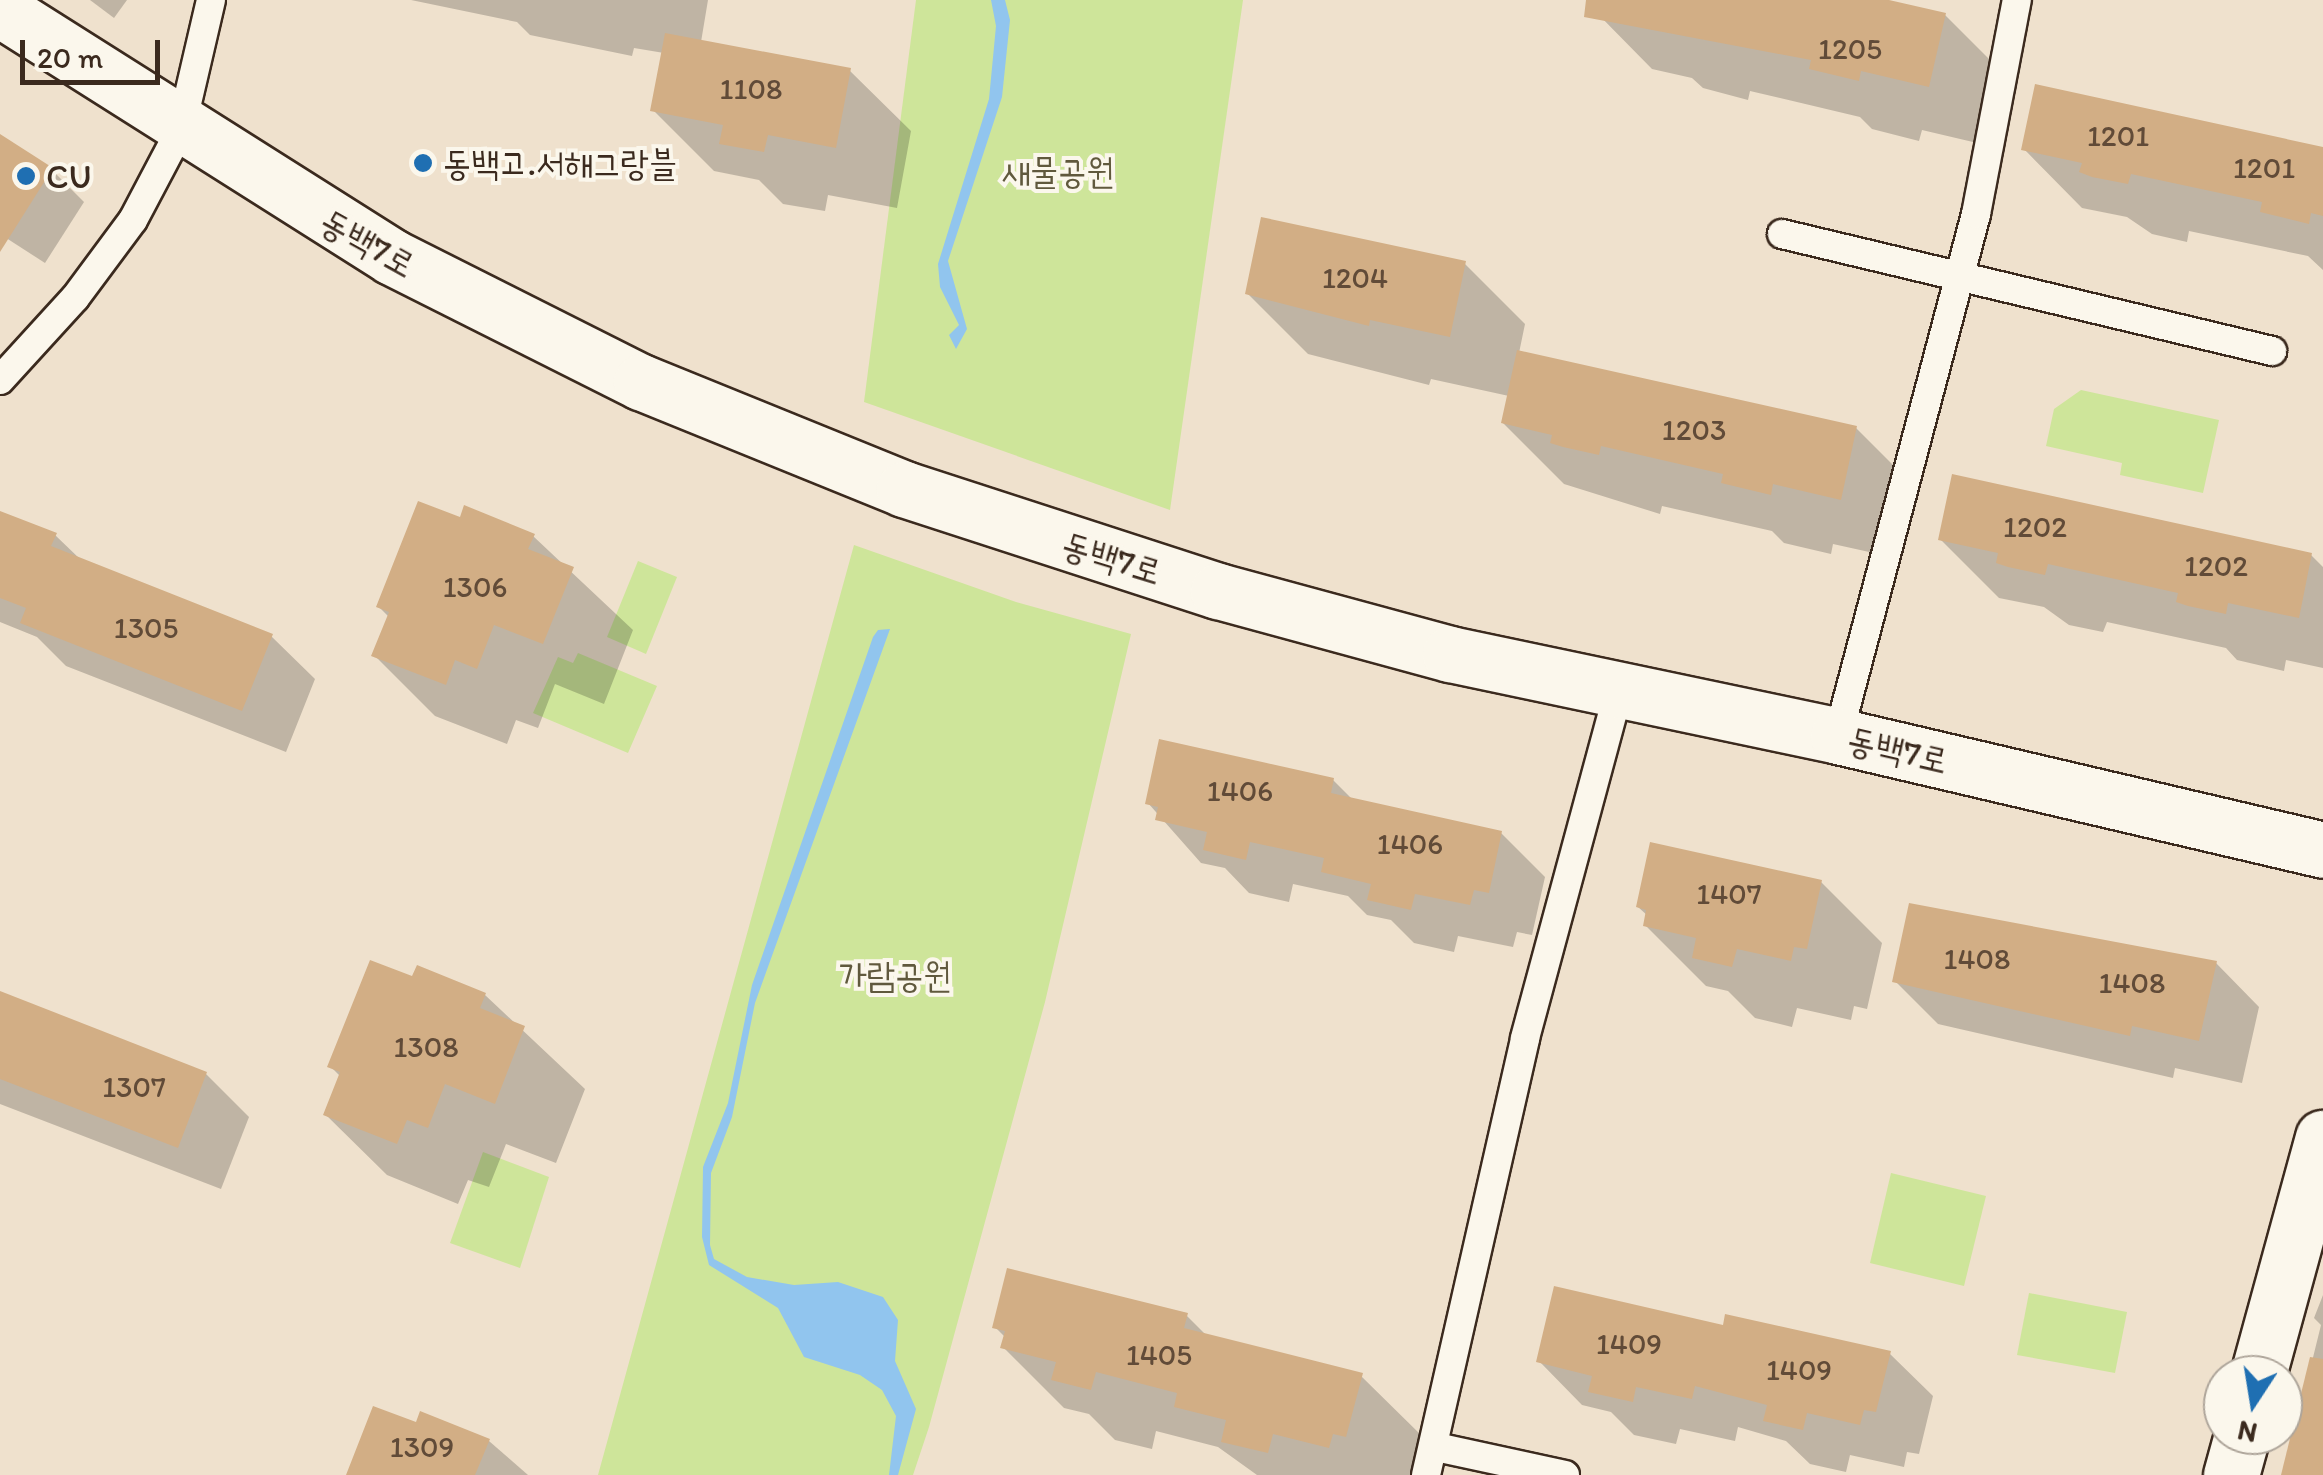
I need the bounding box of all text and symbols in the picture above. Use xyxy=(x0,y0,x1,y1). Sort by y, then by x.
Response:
scale bar xyxy=(25,20,165,82)
house number: 1205 xyxy=(1818,31,1882,67)
text: 20 m xyxy=(37,39,103,76)
house number: 1108 xyxy=(720,71,782,107)
house number: 1201 xyxy=(2087,118,2149,154)
place label: 동백고.서해그랑블 xyxy=(443,142,677,184)
park label: 새물공원 xyxy=(1002,150,1114,192)
house number: 1201 xyxy=(2233,150,2295,186)
marker: 동백고.서해그랑블 xyxy=(412,152,434,174)
place label: CU xyxy=(46,155,92,197)
marker: CU xyxy=(15,165,37,187)
street label: 동백7로 xyxy=(313,200,423,286)
house number: 1204 xyxy=(1322,260,1388,296)
house number: 1203 xyxy=(1662,412,1726,448)
house number: 1202 xyxy=(2003,509,2067,545)
street label: 동백7로 xyxy=(1057,523,1167,593)
house number: 1202 xyxy=(2184,548,2248,584)
house number: 1306 xyxy=(443,569,507,605)
house number: 1305 xyxy=(114,610,178,646)
street label: 동백7로 xyxy=(1844,718,1952,782)
house number: 1406 xyxy=(1207,773,1273,809)
house number: 1406 xyxy=(1377,826,1443,862)
house number: 1407 xyxy=(1696,876,1762,912)
house number: 1408 xyxy=(1944,941,2010,977)
park label: 가람공원 xyxy=(839,954,951,996)
house number: 1408 xyxy=(2099,965,2165,1001)
house number: 1308 xyxy=(393,1029,459,1065)
house number: 1307 xyxy=(102,1069,166,1105)
house number: 1409 xyxy=(1596,1326,1662,1362)
house number: 1405 xyxy=(1126,1337,1192,1373)
house number: 1409 xyxy=(1766,1352,1832,1388)
north arrow xyxy=(2203,1355,2303,1455)
text: N xyxy=(2234,1414,2260,1451)
house number: 1309 xyxy=(390,1429,454,1465)

